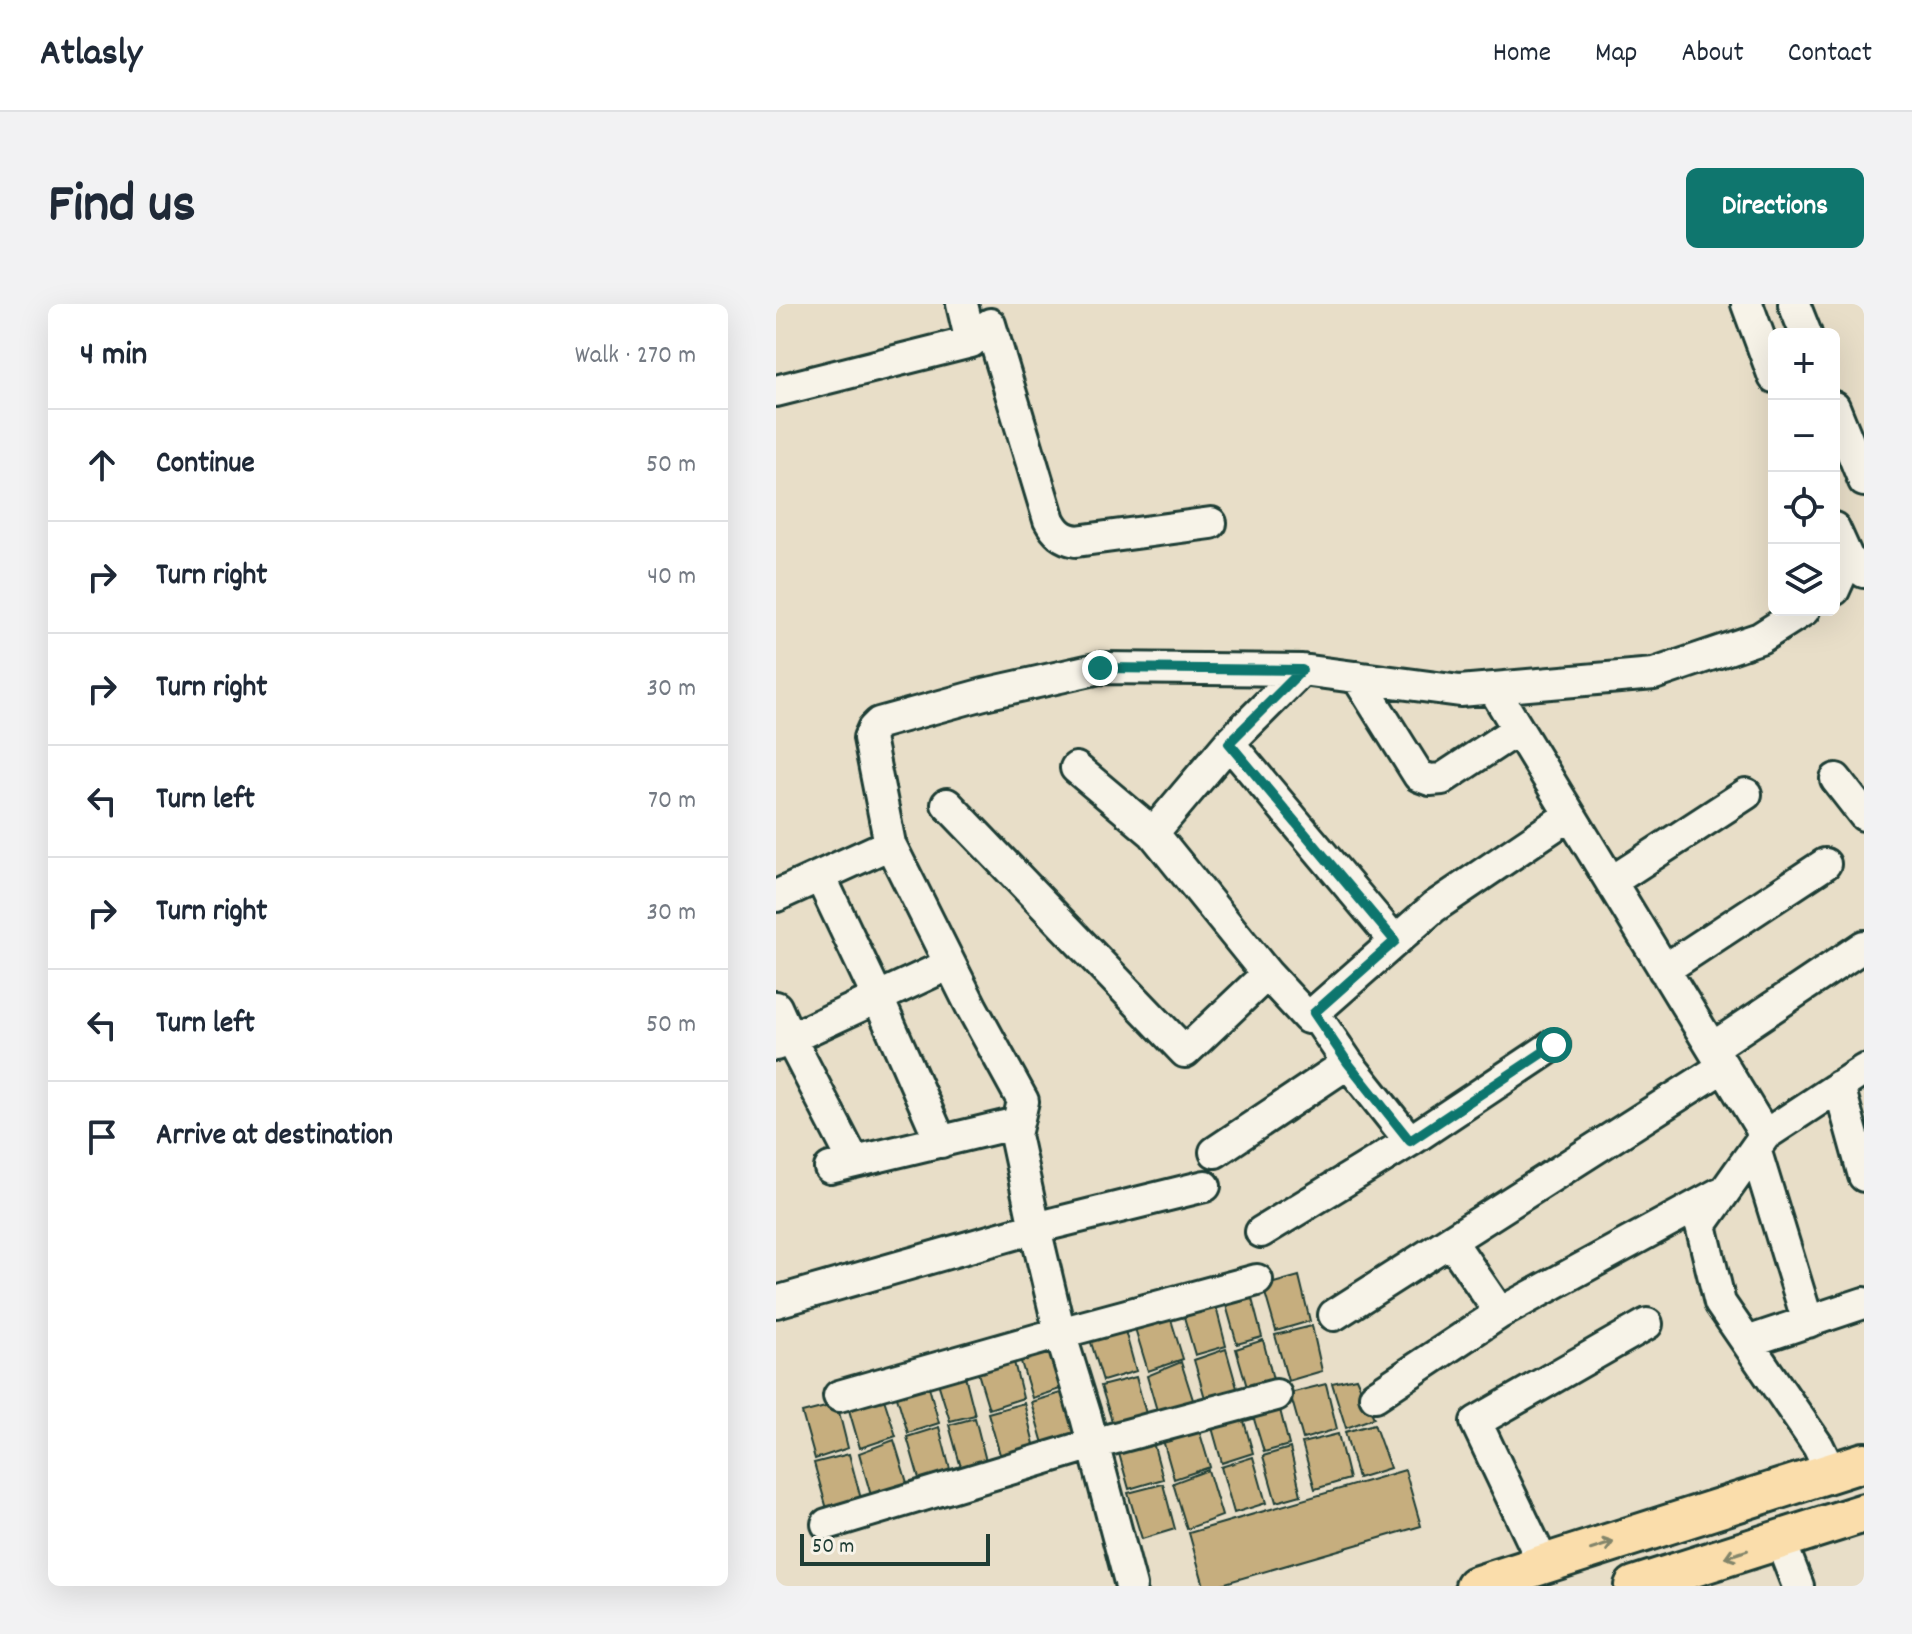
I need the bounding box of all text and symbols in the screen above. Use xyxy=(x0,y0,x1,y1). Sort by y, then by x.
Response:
text: Atlasly xyxy=(40,28,142,83)
text: Home xyxy=(1493,35,1551,75)
text: Map xyxy=(1595,35,1637,75)
text: About xyxy=(1681,35,1744,75)
text: Contact xyxy=(1788,35,1872,75)
text: Find us xyxy=(48,168,196,248)
button: Directions xyxy=(1686,168,1864,248)
map controls xyxy=(1768,328,1840,616)
button: + xyxy=(1768,328,1840,400)
text: 4 min xyxy=(80,332,147,381)
text: Walk · 270 m xyxy=(575,338,696,375)
button: − xyxy=(1768,400,1840,472)
icon: ahead xyxy=(80,443,124,487)
text: Continue xyxy=(156,444,255,487)
text: 50 m xyxy=(646,447,696,484)
button: locate xyxy=(1768,472,1840,544)
button: layers xyxy=(1768,544,1840,616)
icon: right xyxy=(80,555,124,599)
text: Turn right xyxy=(156,556,267,599)
text: 40 m xyxy=(647,559,696,596)
route end xyxy=(1082,650,1118,686)
icon: right xyxy=(80,667,124,711)
text: Turn right xyxy=(156,668,267,711)
text: 30 m xyxy=(646,671,696,708)
icon: left xyxy=(80,779,124,823)
text: Turn left xyxy=(156,780,255,823)
text: 70 m xyxy=(648,783,696,820)
icon: right xyxy=(80,891,124,935)
text: Turn right xyxy=(156,892,267,935)
text: 30 m xyxy=(646,895,696,932)
icon: left xyxy=(80,1003,124,1047)
text: Turn left xyxy=(156,1004,255,1047)
text: 50 m xyxy=(646,1007,696,1044)
route start xyxy=(1536,1027,1572,1063)
icon: arrive xyxy=(80,1115,124,1159)
text: Arrive at destination xyxy=(156,1116,393,1159)
scale bar xyxy=(800,1530,990,1566)
text: 50 m xyxy=(812,1532,854,1563)
one-way arrow xyxy=(1590,1538,1615,1553)
one-way arrow xyxy=(1724,1547,1749,1562)

